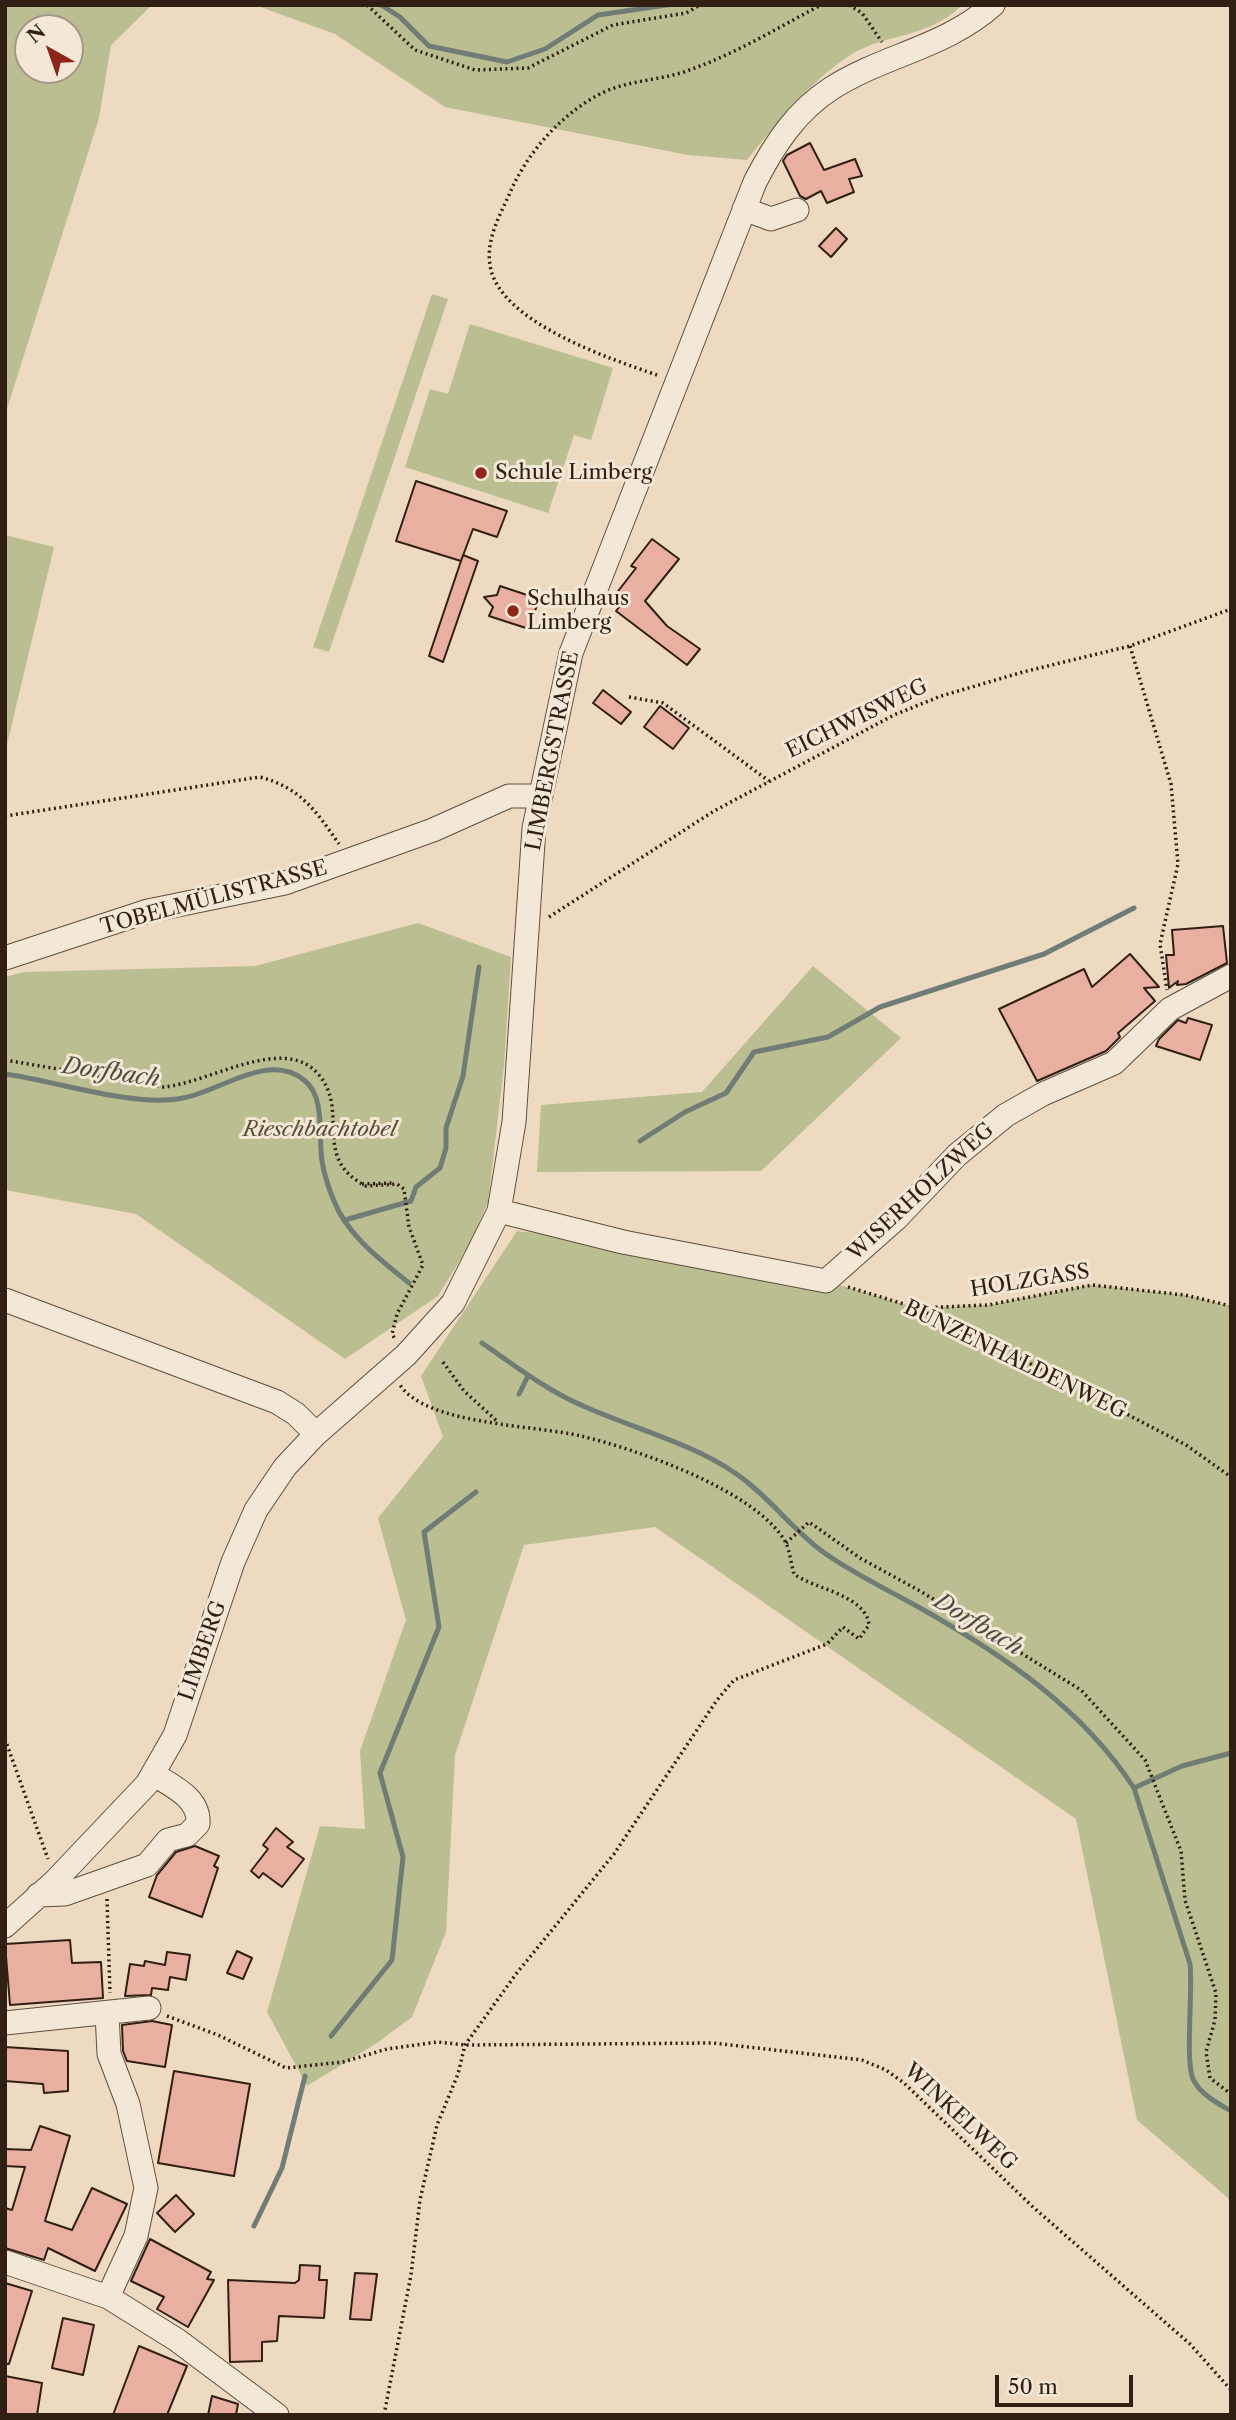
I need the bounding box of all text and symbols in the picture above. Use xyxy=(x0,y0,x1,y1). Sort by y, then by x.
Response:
north arrow xyxy=(14,14,84,84)
text: N xyxy=(23,20,50,48)
place label: Schule Limberg xyxy=(495,460,652,486)
marker: Schule Limberg xyxy=(473,465,489,481)
place label: Schulhaus Limberg xyxy=(527,586,629,636)
marker: Schulhaus Limberg xyxy=(505,603,521,619)
street label: LIMBERGSTRASSE xyxy=(521,649,585,853)
street label: EICHWISWEG xyxy=(782,674,932,764)
street label: TOBELMÜLISTRASSE xyxy=(98,856,330,940)
water label: Dorfbach xyxy=(60,1052,162,1094)
park label: Rieschbachtobel xyxy=(243,1117,397,1143)
street label: WISERHOLZWEG xyxy=(843,1118,999,1266)
street label: HOLZGASS xyxy=(969,1259,1091,1303)
street label: BUNZENHALDENWEG xyxy=(900,1295,1130,1425)
water label: Dorfbach xyxy=(929,1588,1027,1662)
street label: LIMBERG xyxy=(174,1598,232,1704)
street label: WINKELWEG xyxy=(898,2058,1022,2176)
scale bar xyxy=(998,2360,1136,2404)
text: 50 m xyxy=(1008,2374,1058,2399)

